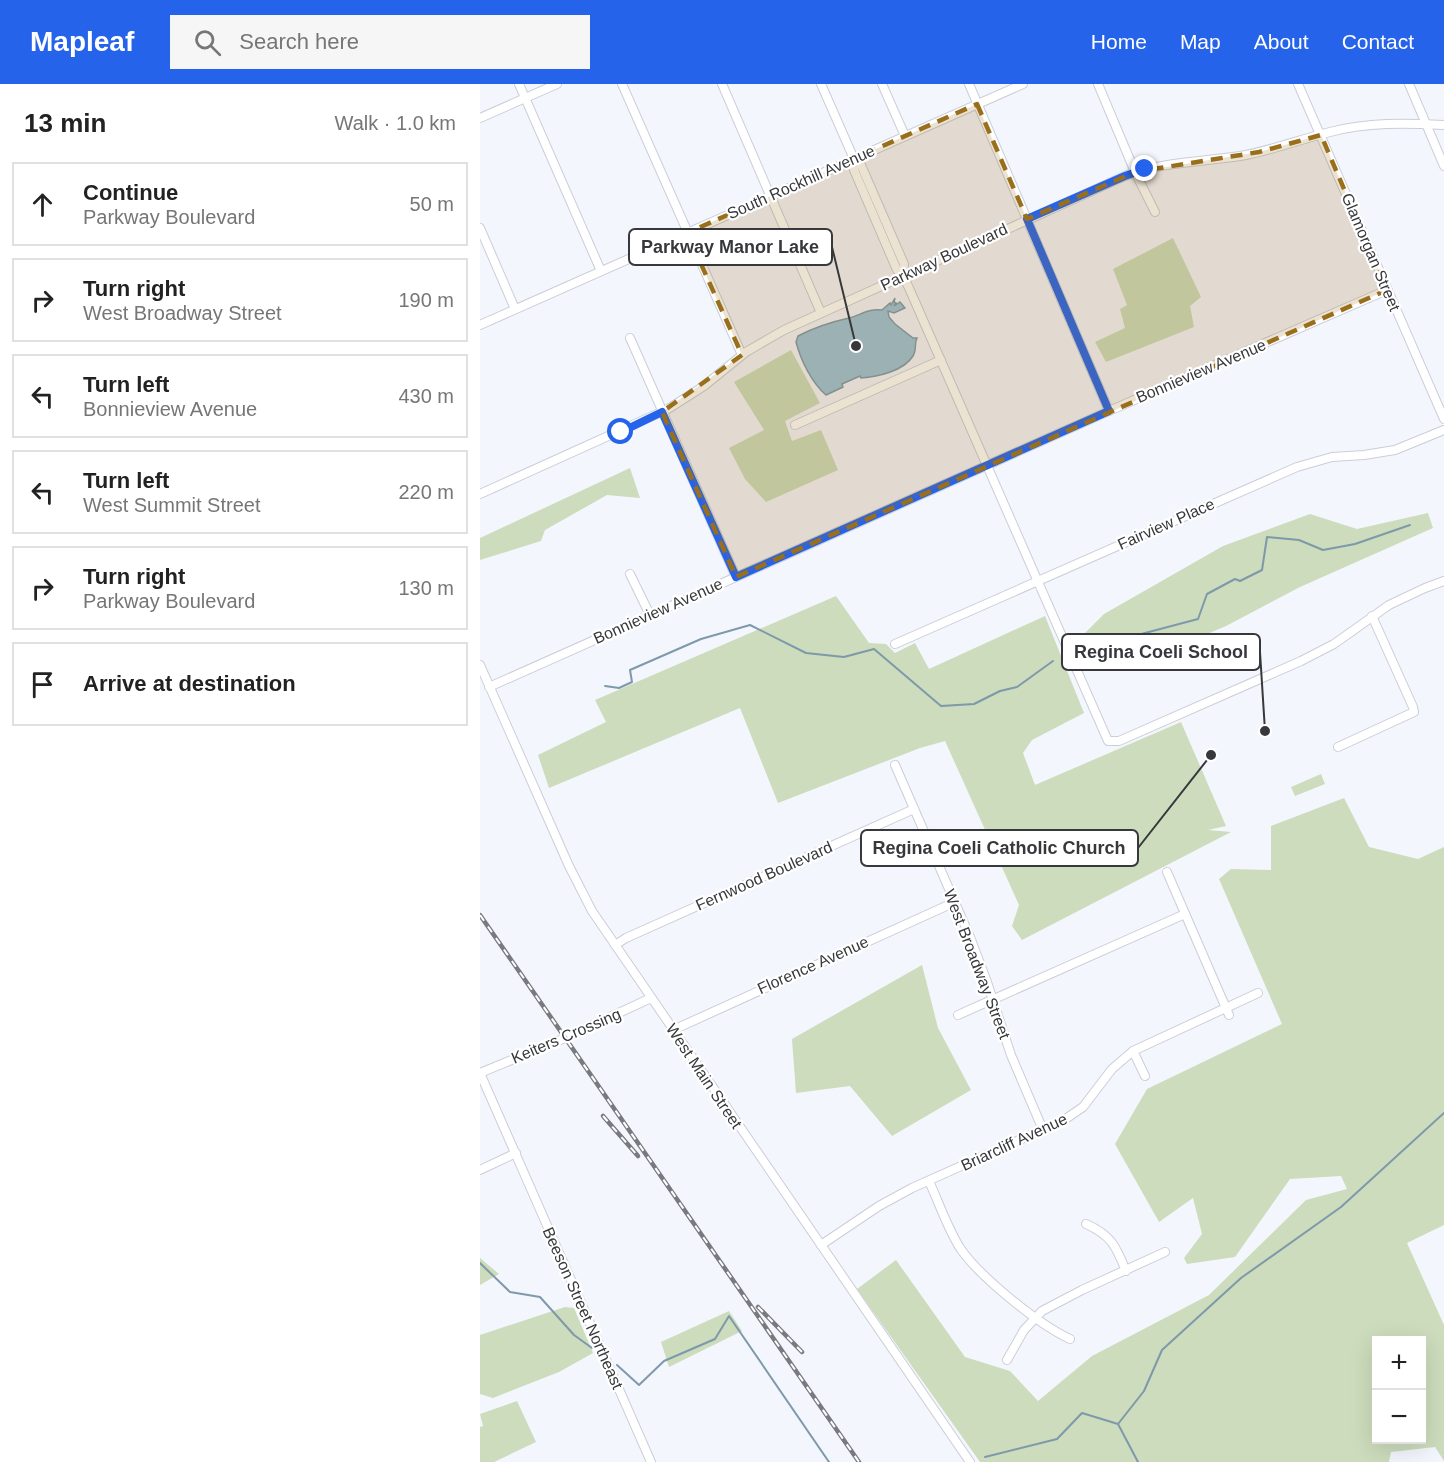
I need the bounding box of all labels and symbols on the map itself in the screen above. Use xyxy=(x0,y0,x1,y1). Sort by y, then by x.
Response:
street label: South Rockhill Avenue xyxy=(725,142,878,222)
route end xyxy=(1131,155,1157,181)
street label: Glamorgan Street xyxy=(1339,191,1404,314)
street label: Parkway Boulevard xyxy=(878,220,1010,294)
callout: Parkway Manor Lake xyxy=(629,229,832,265)
text: Parkway Manor Lake xyxy=(641,237,819,257)
street label: Bonnieview Avenue xyxy=(1134,336,1269,406)
route start xyxy=(607,418,633,444)
street label: Fairview Place xyxy=(1115,495,1217,553)
street label: Bonnieview Avenue xyxy=(591,575,725,647)
callout: Regina Coeli School xyxy=(1062,634,1260,670)
text: Regina Coeli School xyxy=(1074,642,1248,662)
callout: Regina Coeli Catholic Church xyxy=(861,830,1138,866)
street label: Fernwood Boulevard xyxy=(693,838,835,914)
text: Regina Coeli Catholic Church xyxy=(872,838,1126,858)
street label: West Broadway Street xyxy=(941,887,1014,1042)
street label: Florence Avenue xyxy=(755,933,871,997)
street label: Keiters Crossing xyxy=(509,1005,623,1067)
street label: West Main Street xyxy=(663,1021,746,1132)
street label: Briarcliff Avenue xyxy=(958,1110,1070,1174)
street label: Beeson Street Northeast xyxy=(540,1225,627,1392)

